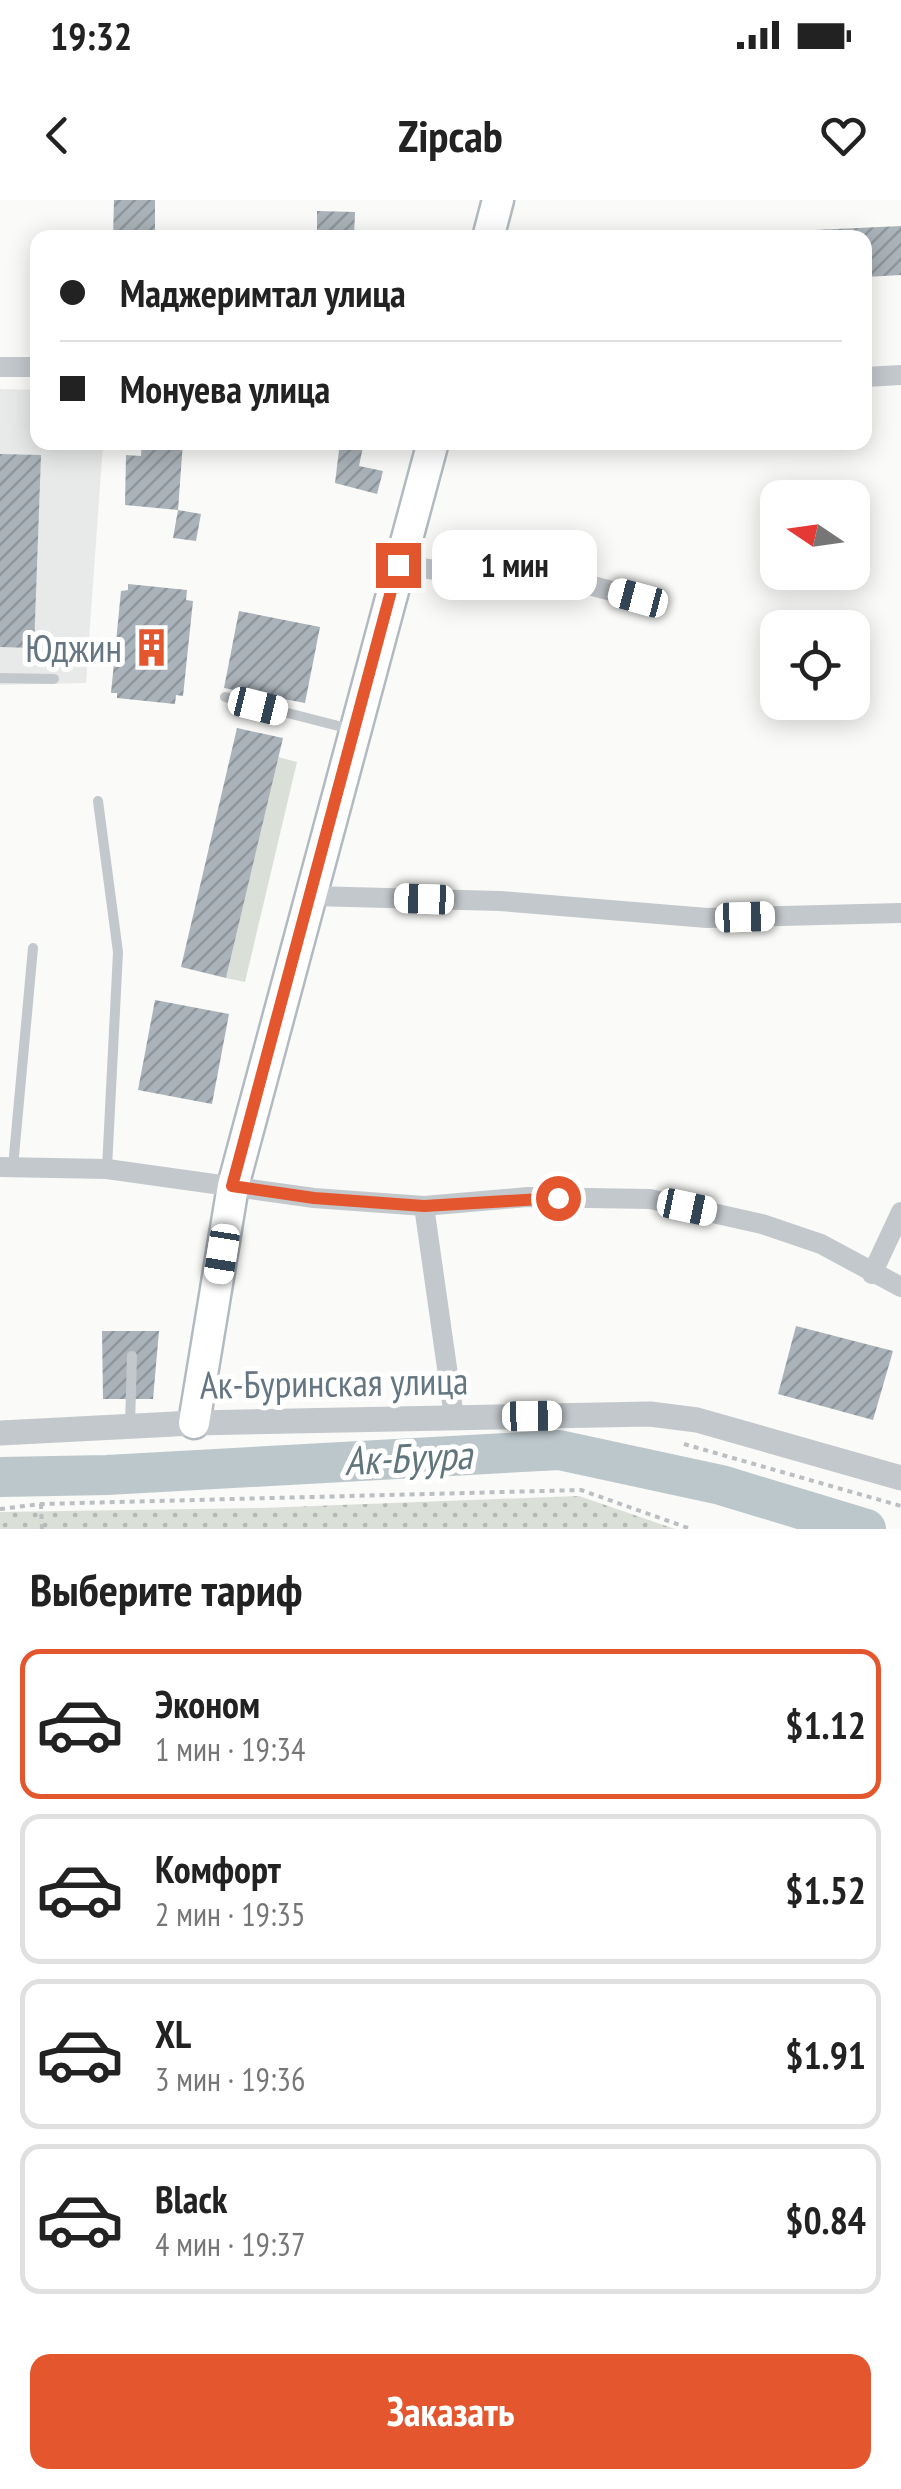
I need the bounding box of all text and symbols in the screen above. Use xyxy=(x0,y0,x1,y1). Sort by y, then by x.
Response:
text: 19:32 xyxy=(50,11,132,60)
text: Zipcab xyxy=(398,106,503,164)
icon: back xyxy=(30,108,85,163)
icon: heart xyxy=(816,108,871,163)
text: Маджеримтал улица xyxy=(120,268,406,317)
text: Монуева улица xyxy=(120,364,330,413)
north arrow xyxy=(760,480,870,590)
map controls xyxy=(760,480,870,720)
callout: 1 мин xyxy=(433,530,598,600)
route end xyxy=(376,543,421,588)
text: 1 мин xyxy=(480,544,549,586)
car xyxy=(605,576,671,620)
button: locate xyxy=(760,610,870,720)
place label: Юджин xyxy=(25,623,122,672)
building icon: Юджин xyxy=(131,626,173,668)
car xyxy=(225,684,291,728)
car xyxy=(393,883,455,915)
car xyxy=(714,901,776,933)
route start xyxy=(536,1176,581,1221)
car xyxy=(655,1186,719,1228)
car xyxy=(202,1222,242,1286)
street label: Ак-Буринская улица xyxy=(199,1355,469,1409)
car xyxy=(502,1400,562,1432)
water label: Ак-Буура xyxy=(343,1428,475,1486)
text: Выберите тариф xyxy=(30,1560,302,1618)
icon: car xyxy=(35,1679,125,1769)
text: Эконом xyxy=(155,1679,260,1728)
text: $1.12 xyxy=(785,1700,866,1749)
text: 1 мин · 19:34 xyxy=(155,1728,305,1770)
icon: car xyxy=(35,1844,125,1934)
text: Комфорт xyxy=(155,1844,281,1893)
text: $1.52 xyxy=(785,1865,866,1914)
text: 2 мин · 19:35 xyxy=(155,1893,305,1935)
icon: car xyxy=(35,2009,125,2099)
text: XL xyxy=(155,2009,191,2058)
text: $1.91 xyxy=(785,2030,866,2079)
text: 3 мин · 19:36 xyxy=(155,2058,305,2100)
icon: car xyxy=(35,2174,125,2264)
text: Black xyxy=(155,2174,228,2223)
text: $0.84 xyxy=(785,2195,866,2244)
text: 4 мин · 19:37 xyxy=(155,2223,305,2265)
button: Заказать xyxy=(30,2354,871,2469)

